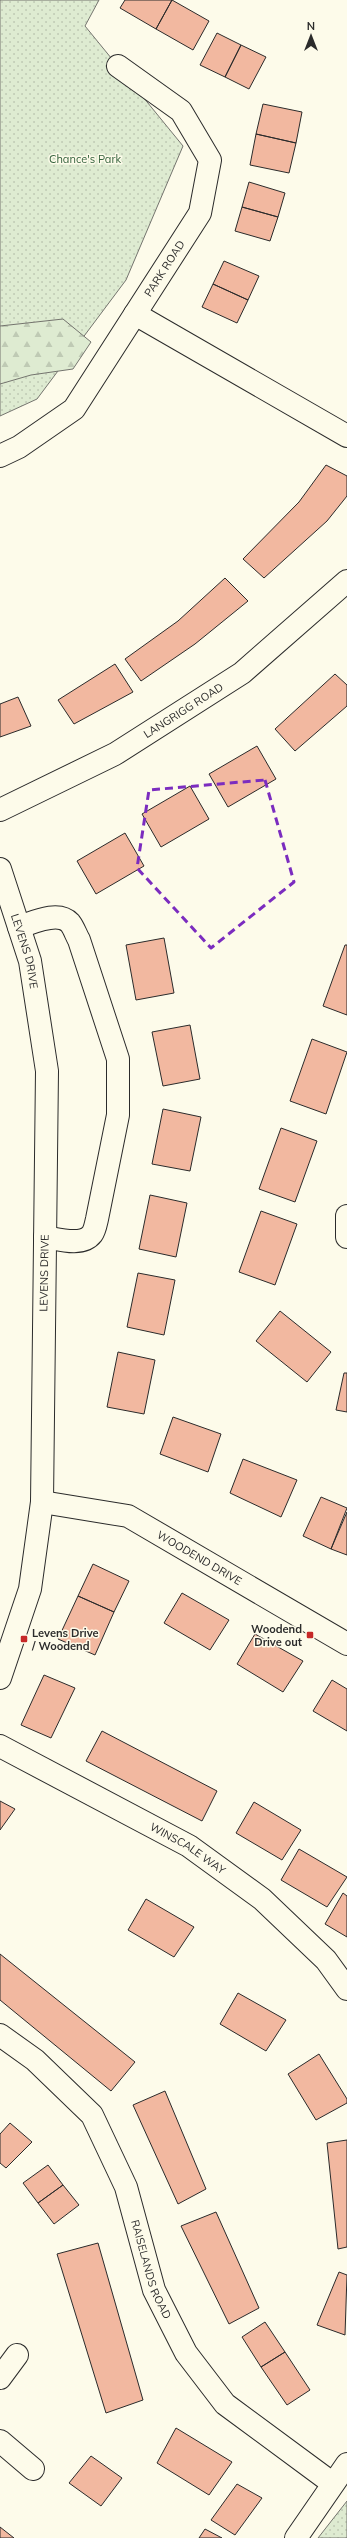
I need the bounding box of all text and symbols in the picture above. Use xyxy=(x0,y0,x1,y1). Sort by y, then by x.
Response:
north arrow xyxy=(291,16,331,56)
text: N xyxy=(307,19,315,33)
park label: Chance's Park xyxy=(49,152,121,166)
street label: PARK ROAD xyxy=(141,238,188,299)
street label: LANGRIGG ROAD xyxy=(141,680,226,741)
street label: LEVENS DRIVE xyxy=(8,912,41,990)
street label: LEVENS DRIVE xyxy=(36,1234,52,1312)
street label: WOODEND DRIVE xyxy=(155,1528,244,1588)
place label: Woodend Drive out xyxy=(251,1622,302,1649)
place label: Levens Drive / Woodend xyxy=(31,1626,99,1653)
marker: Woodend Drive out xyxy=(305,1630,315,1640)
marker: Levens Drive / Woodend xyxy=(19,1634,29,1644)
street label: WINSCALE WAY xyxy=(148,1820,229,1877)
street label: RAISELANDS ROAD xyxy=(128,2218,174,2321)

